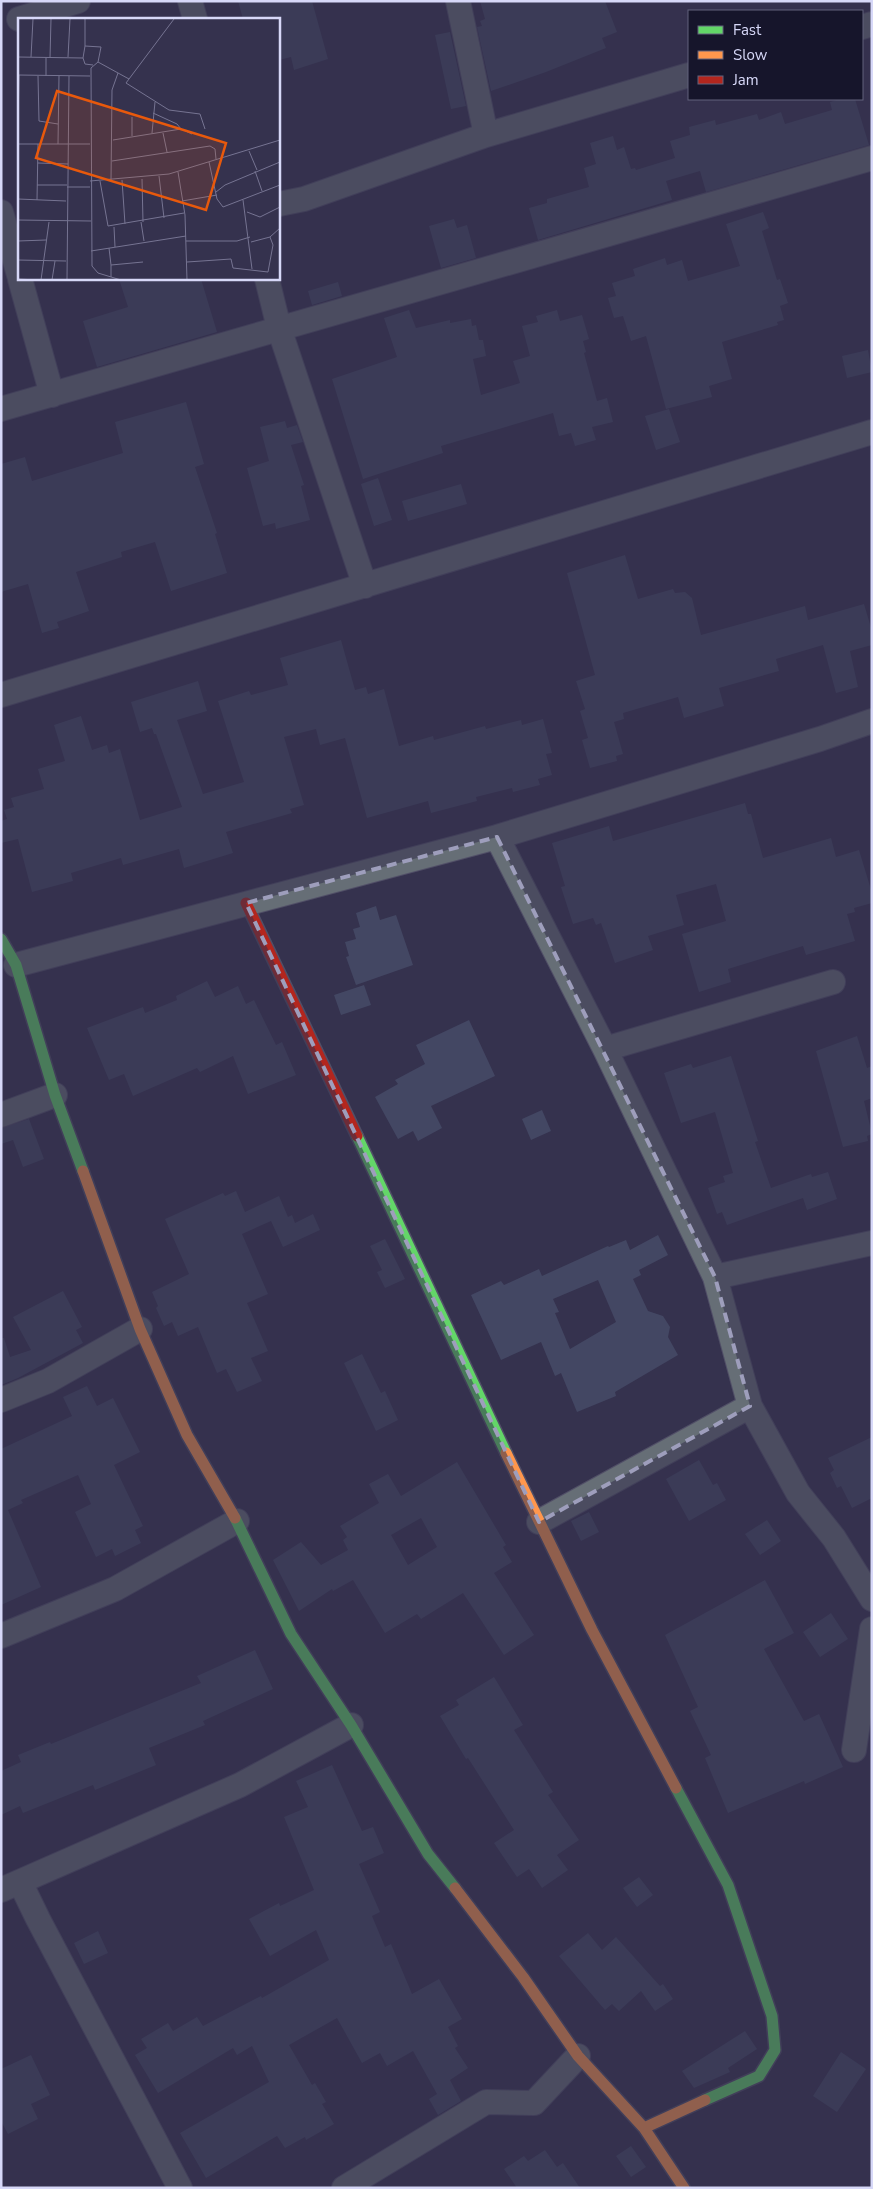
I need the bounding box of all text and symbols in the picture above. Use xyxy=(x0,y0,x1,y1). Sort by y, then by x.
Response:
legend xyxy=(688,10,863,100)
inset map xyxy=(18,18,280,280)
text: Fast xyxy=(733,20,762,40)
text: Slow xyxy=(733,45,768,65)
text: Jam xyxy=(732,70,759,90)

